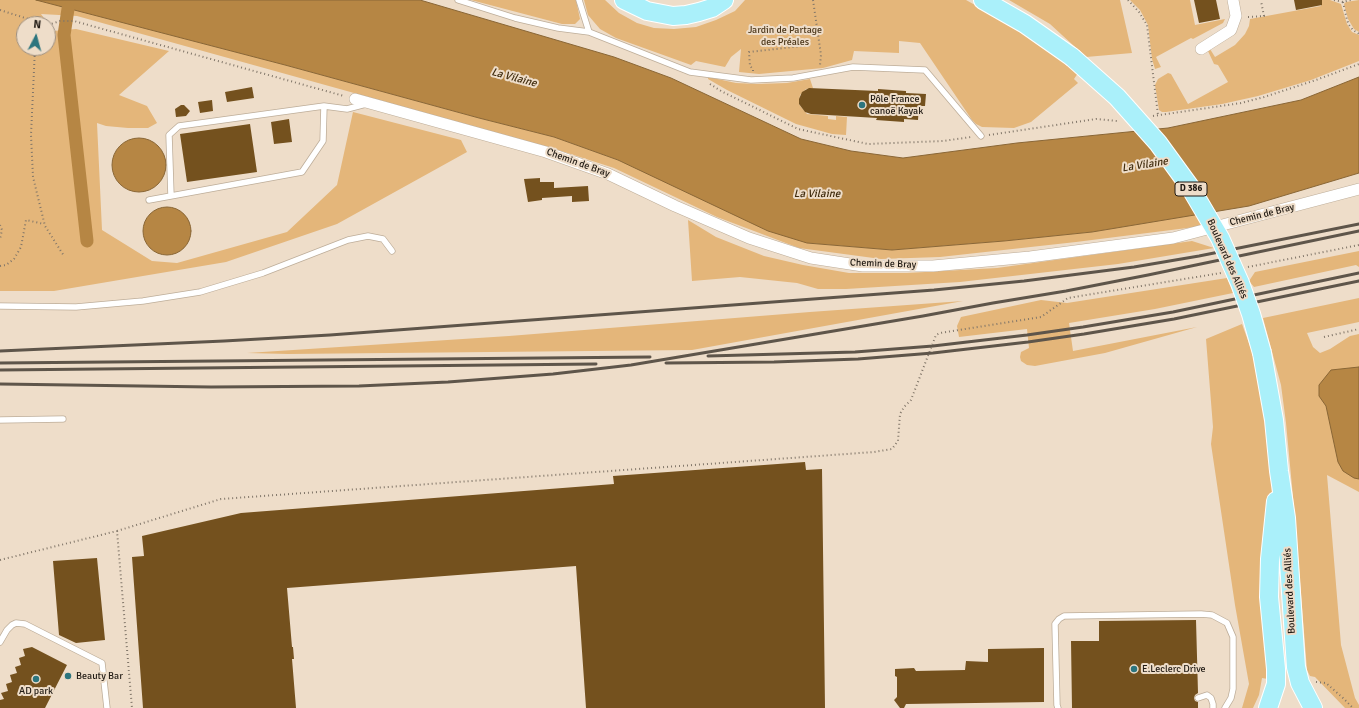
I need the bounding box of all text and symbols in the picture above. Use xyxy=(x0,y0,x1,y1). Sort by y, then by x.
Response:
north arrow xyxy=(16,16,56,56)
text: N xyxy=(33,18,42,31)
park label: Jardin de Partage des Préales xyxy=(748,24,822,48)
water label: La Vilaine xyxy=(490,66,538,90)
place label: Pôle France canoë Kayak xyxy=(870,93,923,116)
marker: Pôle France canoë Kayak xyxy=(857,100,867,110)
street label: Chemin de Bray xyxy=(545,146,611,180)
water label: La Vilaine xyxy=(1121,155,1169,175)
road number: D 386 xyxy=(1175,182,1207,196)
water label: La Vilaine xyxy=(794,187,840,201)
street label: Chemin de Bray xyxy=(1228,201,1296,229)
street label: Boulevard des Alliés xyxy=(1204,217,1250,301)
street label: Chemin de Bray xyxy=(850,257,916,271)
street label: Boulevard des Alliés xyxy=(1282,548,1298,634)
place label: E.Leclerc Drive xyxy=(1142,663,1206,675)
marker: E.Leclerc Drive xyxy=(1129,664,1139,674)
place label: Beauty Bar xyxy=(76,670,123,682)
marker: Beauty Bar xyxy=(63,671,73,681)
marker: AD park xyxy=(31,674,41,684)
place label: AD park xyxy=(19,685,53,697)

